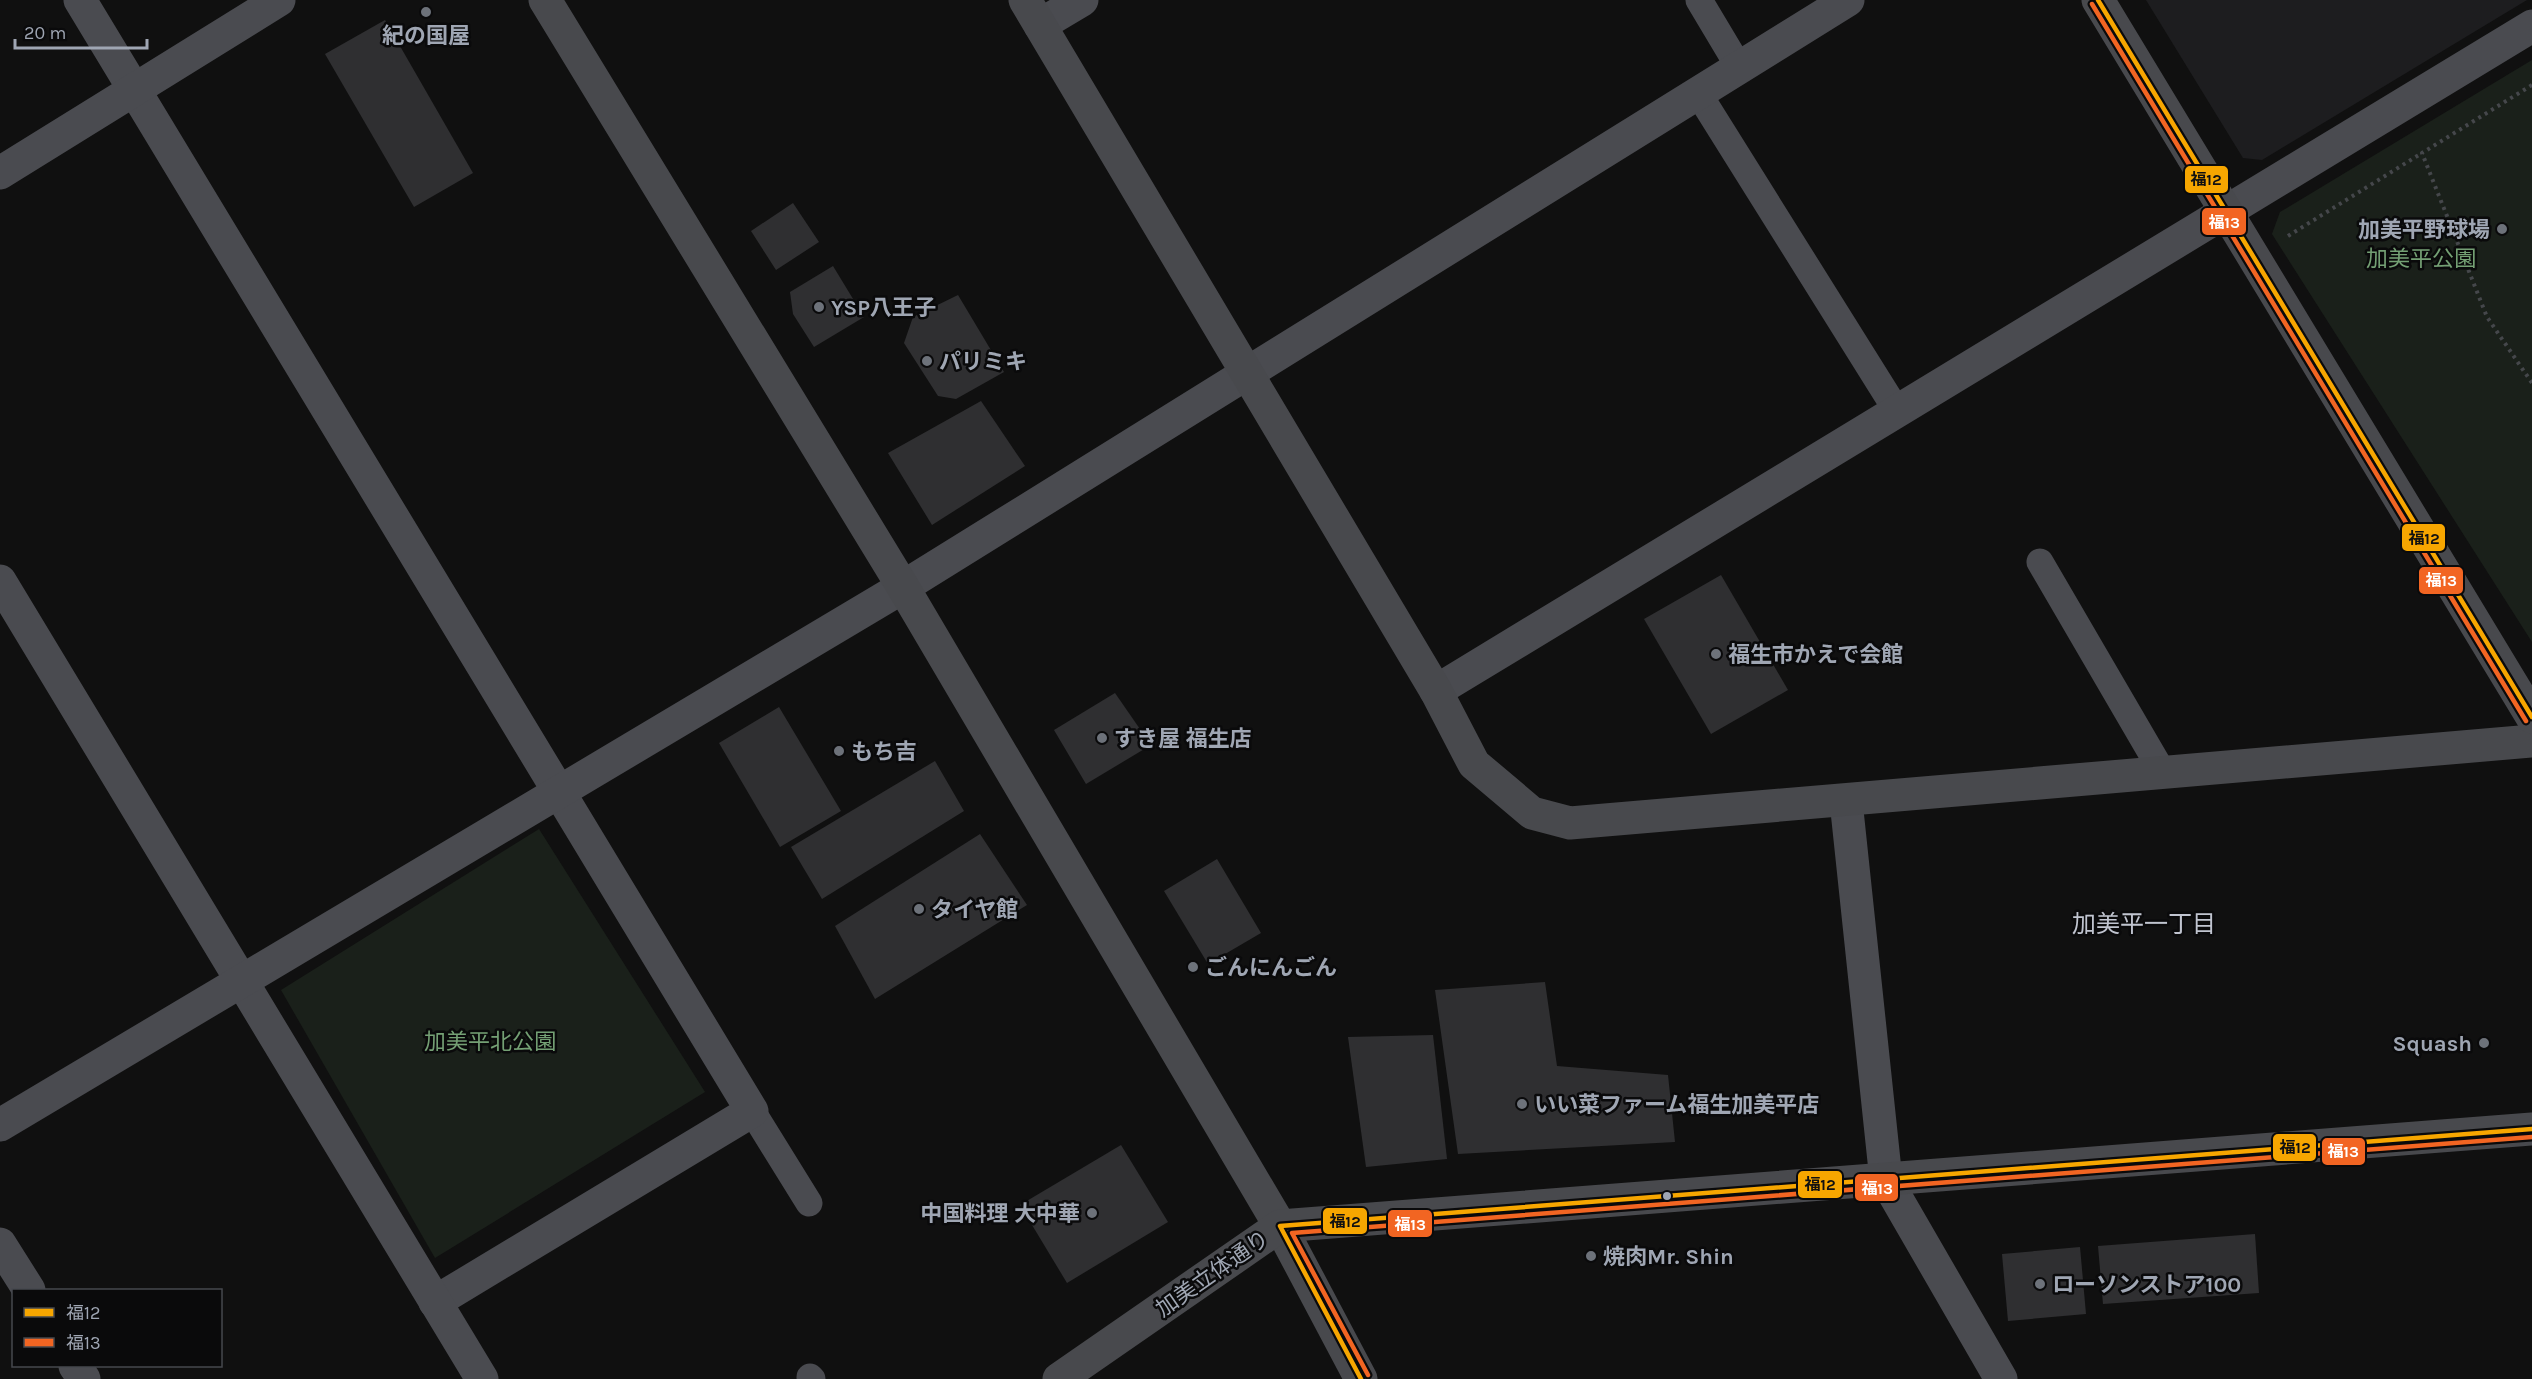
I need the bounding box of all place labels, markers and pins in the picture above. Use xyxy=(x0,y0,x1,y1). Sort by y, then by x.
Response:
marker: 紀の国屋 xyxy=(419,5,433,19)
place label: 紀の国屋 xyxy=(382,23,470,49)
place label: 加美平野球場 xyxy=(2358,217,2490,243)
marker: 加美平野球場 xyxy=(2495,222,2509,236)
place label: YSP八王子 xyxy=(831,295,936,321)
marker: YSP八王子 xyxy=(812,300,826,314)
place label: パリミキ xyxy=(939,349,1027,375)
marker: パリミキ xyxy=(920,354,934,368)
place label: 福生市かえで会館 xyxy=(1728,642,1903,668)
marker: 福生市かえで会館 xyxy=(1709,647,1723,661)
place label: すき屋 福生店 xyxy=(1114,726,1252,752)
marker: すき屋 福生店 xyxy=(1095,731,1109,745)
place label: もち吉 xyxy=(851,739,917,765)
marker: もち吉 xyxy=(832,744,846,758)
place label: タイヤ館 xyxy=(931,897,1018,923)
marker: タイヤ館 xyxy=(912,902,926,916)
place label: ごんにんごん xyxy=(1205,955,1337,981)
marker: ごんにんごん xyxy=(1186,960,1200,974)
place label: Squash xyxy=(2393,1031,2472,1057)
marker: Squash xyxy=(2477,1036,2491,1050)
place label: いい菜ファーム福生加美平店 xyxy=(1534,1092,1819,1118)
marker: いい菜ファーム福生加美平店 xyxy=(1515,1097,1529,1111)
unlabelled marker xyxy=(1661,1190,1673,1202)
place label: 中国料理 大中華 xyxy=(920,1201,1080,1227)
marker: 中国料理 大中華 xyxy=(1085,1206,1099,1220)
place label: 焼肉Mr. Shin xyxy=(1603,1244,1734,1270)
marker: 焼肉Mr. Shin xyxy=(1584,1249,1598,1263)
place label: ローソンストア100 xyxy=(2052,1272,2241,1298)
marker: ローソンストア100 xyxy=(2033,1277,2047,1291)

